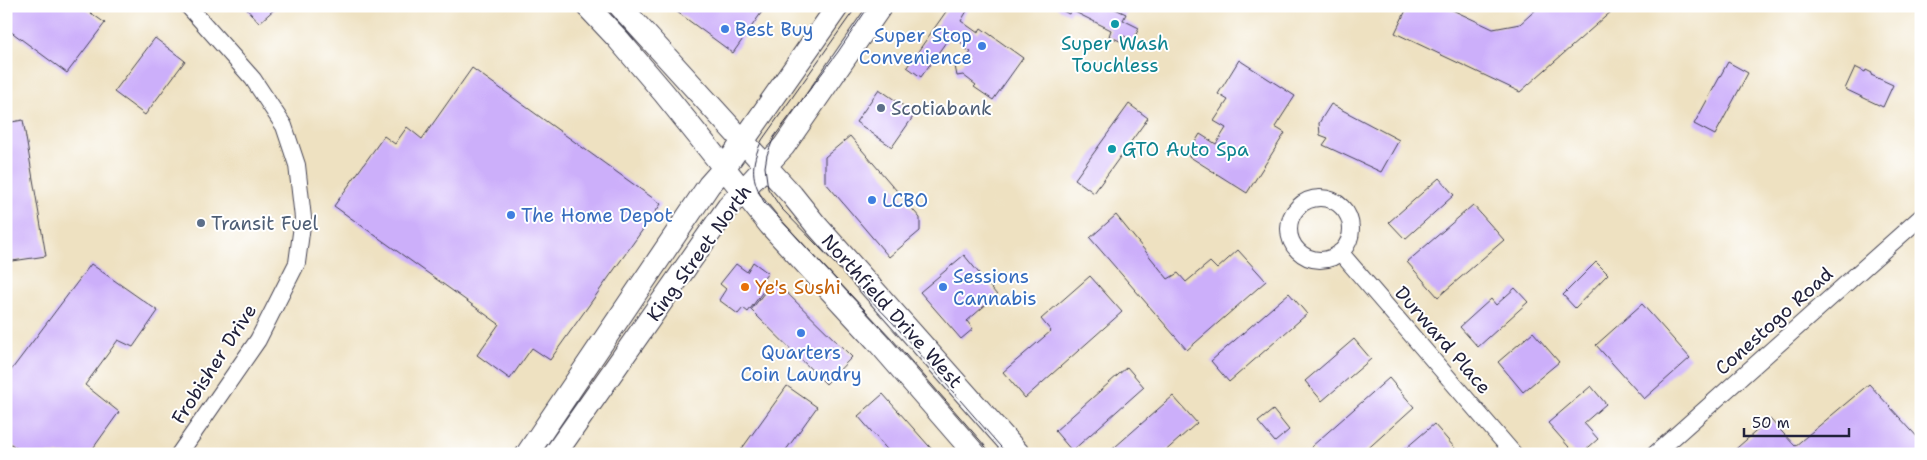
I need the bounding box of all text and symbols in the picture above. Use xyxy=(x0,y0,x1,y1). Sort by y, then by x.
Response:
place label: Best Buy xyxy=(735,17,813,42)
marker: Super Wash Touchless xyxy=(1109,18,1121,30)
marker: Best Buy xyxy=(719,23,731,35)
place label: Super Stop Convenience xyxy=(859,23,972,70)
place label: Super Wash Touchless xyxy=(1061,31,1169,78)
marker: Super Stop Convenience xyxy=(976,40,988,52)
place label: Scotiabank xyxy=(891,96,992,121)
marker: Scotiabank xyxy=(875,102,887,114)
place label: GTO Auto Spa xyxy=(1122,137,1249,162)
marker: GTO Auto Spa xyxy=(1106,143,1118,155)
street label: King Street North xyxy=(641,180,757,326)
place label: LCBO xyxy=(882,188,928,213)
marker: LCBO xyxy=(866,194,878,206)
place label: The Home Depot xyxy=(521,203,673,228)
marker: The Home Depot xyxy=(505,209,517,221)
place label: Transit Fuel xyxy=(211,211,318,236)
marker: Transit Fuel xyxy=(195,217,207,229)
street label: Northfield Drive West xyxy=(816,229,968,393)
street label: Conestogo Road xyxy=(1710,261,1838,381)
place label: Sessions Cannabis xyxy=(953,264,1037,311)
place label: Ye's Sushi xyxy=(755,275,841,300)
marker: Ye's Sushi xyxy=(739,281,751,293)
marker: Sessions Cannabis xyxy=(937,281,949,293)
street label: Durward Place xyxy=(1389,281,1497,399)
street label: Frobisher Drive xyxy=(166,299,262,429)
marker: Quarters Coin Laundry xyxy=(795,327,807,339)
place label: Quarters Coin Laundry xyxy=(740,340,862,387)
scale bar xyxy=(1744,405,1850,437)
text: 50 m xyxy=(1752,413,1790,433)

